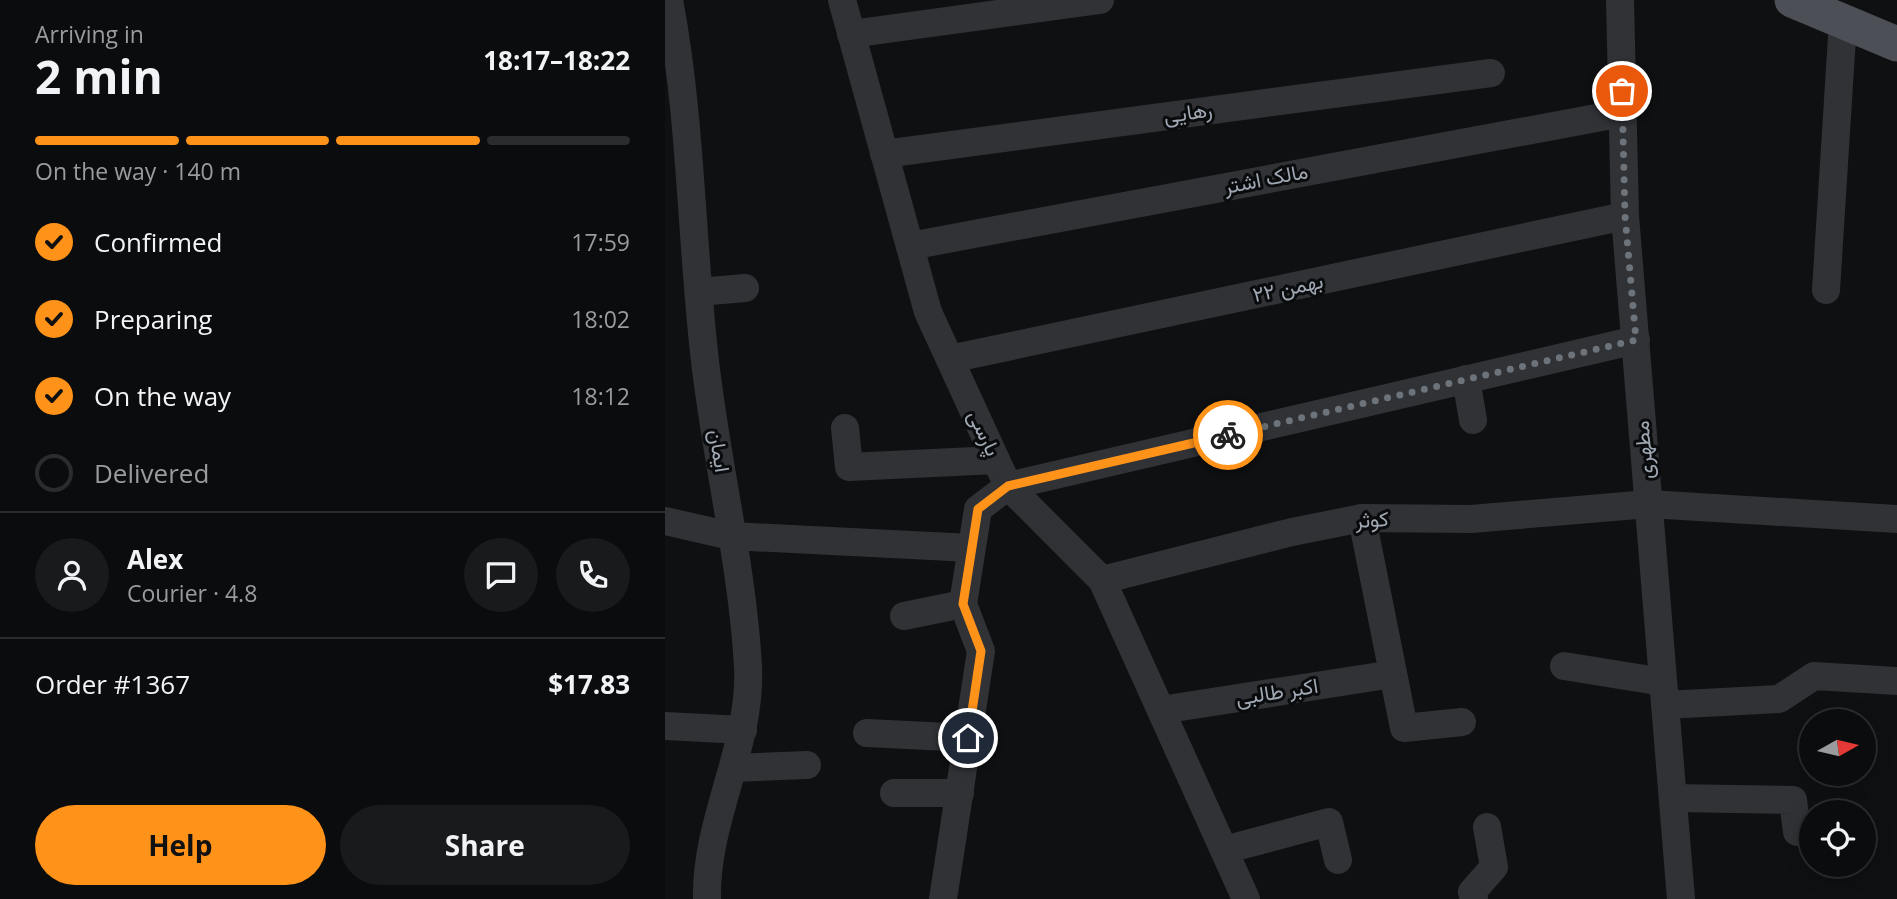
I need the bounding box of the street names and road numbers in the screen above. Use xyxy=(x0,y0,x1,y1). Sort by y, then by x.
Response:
street label: رهایی xyxy=(1162,95,1214,129)
street label: مالک اشتر xyxy=(1220,156,1310,200)
street label: ۲۲ بهمن xyxy=(1250,266,1326,308)
street label: پارسی xyxy=(961,405,1008,461)
street label: مطهری xyxy=(1626,420,1660,481)
street label: ایمان xyxy=(703,427,737,474)
street label: کوثر xyxy=(1354,504,1389,534)
street label: اکبر طالبی xyxy=(1234,671,1320,711)

